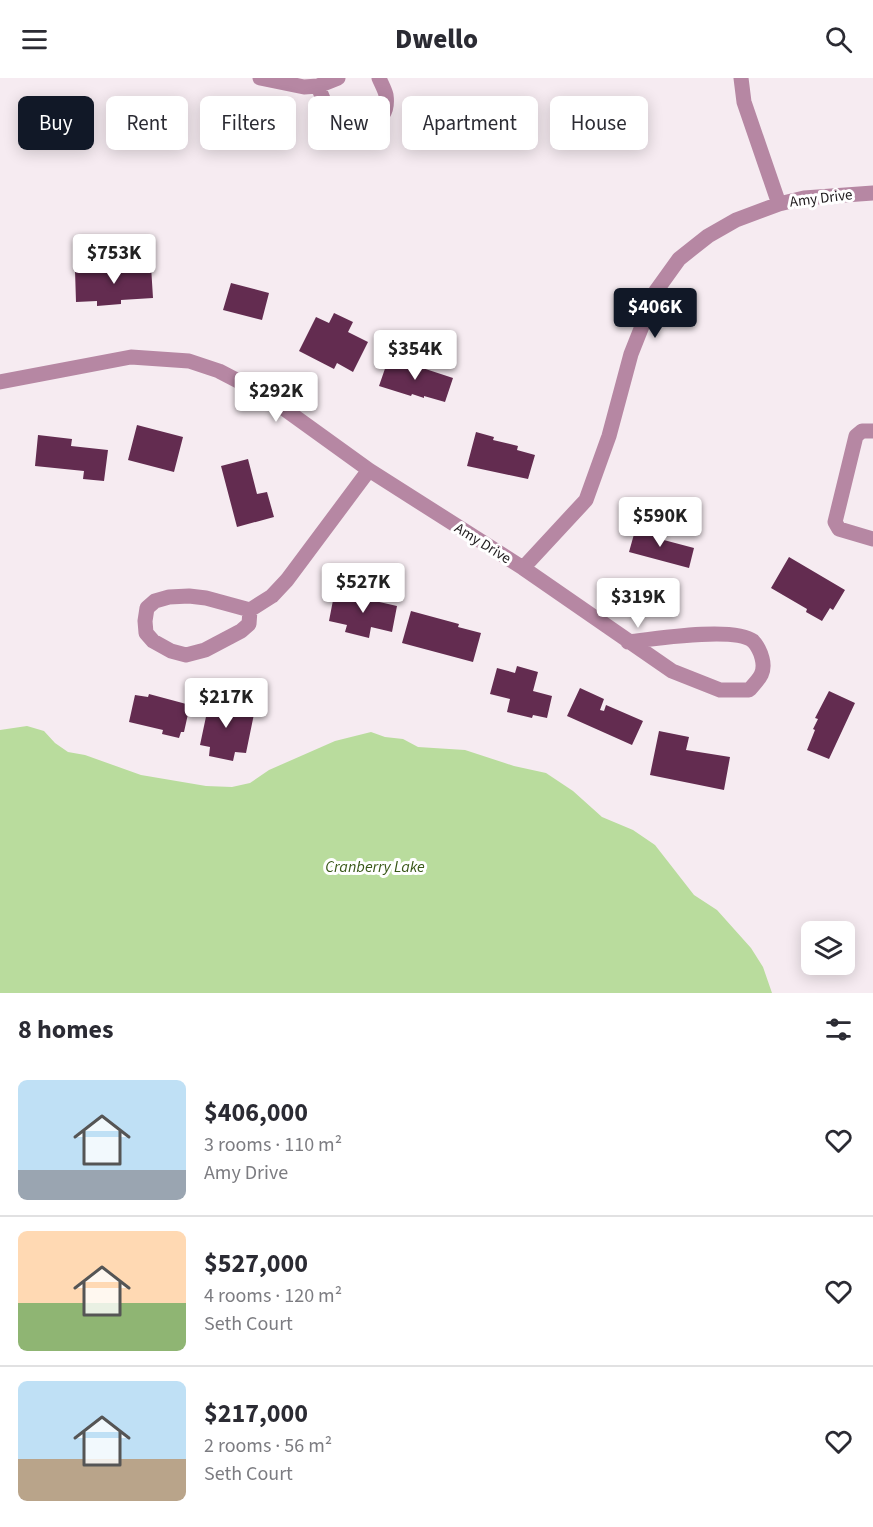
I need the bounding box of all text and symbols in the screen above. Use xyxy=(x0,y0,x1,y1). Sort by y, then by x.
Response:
text: Dwello xyxy=(395,20,478,59)
icon: menu xyxy=(18,23,51,56)
icon: search xyxy=(822,23,855,56)
chip: Buy xyxy=(18,96,94,150)
chip: Rent xyxy=(106,96,188,150)
chip: Filters xyxy=(200,96,296,150)
chip: New xyxy=(308,96,390,150)
chip: Apartment xyxy=(402,96,538,150)
chip: House xyxy=(550,96,648,150)
street label: Amy Drive xyxy=(788,184,854,213)
pin: $753K xyxy=(72,234,156,285)
text: $753K xyxy=(87,239,141,267)
pin: $406K xyxy=(613,288,697,339)
text: $406K xyxy=(628,293,682,321)
pin: $354K xyxy=(373,330,457,381)
text: $354K xyxy=(388,335,442,363)
pin: $292K xyxy=(234,372,318,423)
text: $292K xyxy=(249,377,303,405)
pin: $590K xyxy=(618,497,702,548)
text: $590K xyxy=(633,502,687,530)
street label: Amy Drive xyxy=(450,518,515,569)
pin: $527K xyxy=(321,563,405,614)
text: $527K xyxy=(336,568,390,596)
pin: $319K xyxy=(596,578,680,629)
text: $319K xyxy=(611,583,665,611)
pin: $217K xyxy=(184,678,268,729)
text: $217K xyxy=(199,683,253,711)
water label: Cranberry Lake xyxy=(325,856,425,878)
map controls xyxy=(801,921,855,975)
button: layers xyxy=(801,921,855,975)
text: 8 homes xyxy=(18,1011,113,1048)
icon: filters xyxy=(822,1013,855,1046)
text: $406,000 xyxy=(204,1094,308,1131)
icon: home xyxy=(66,1104,138,1176)
icon: heart xyxy=(822,1124,855,1157)
text: 3 rooms · 110 m² xyxy=(204,1131,342,1159)
text: Amy Drive xyxy=(204,1159,288,1187)
text: $527,000 xyxy=(204,1245,308,1282)
icon: home xyxy=(66,1255,138,1327)
icon: heart xyxy=(822,1275,855,1308)
text: 4 rooms · 120 m² xyxy=(204,1282,342,1310)
text: Seth Court xyxy=(204,1310,293,1338)
text: $217,000 xyxy=(204,1395,308,1432)
icon: home xyxy=(66,1405,138,1477)
icon: heart xyxy=(822,1425,855,1458)
text: 2 rooms · 56 m² xyxy=(204,1432,332,1460)
text: Seth Court xyxy=(204,1460,293,1488)

